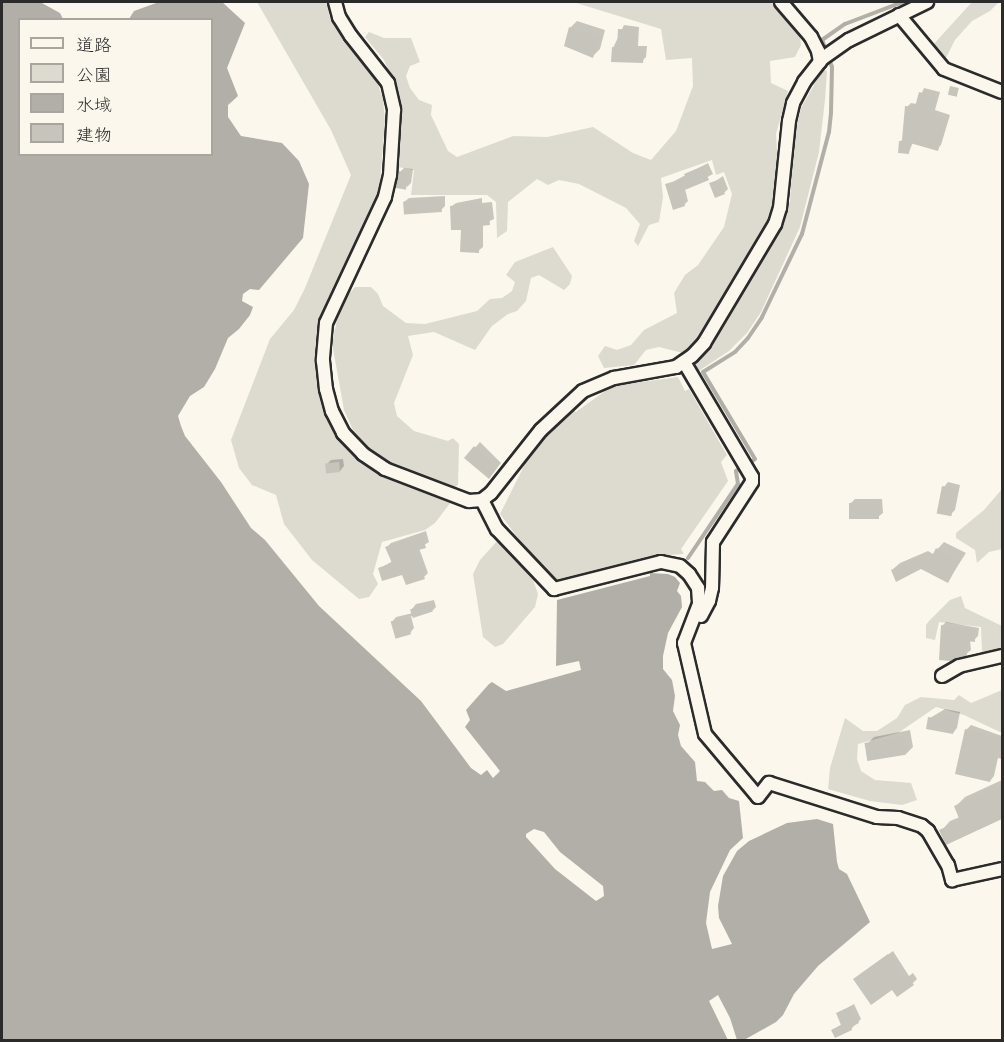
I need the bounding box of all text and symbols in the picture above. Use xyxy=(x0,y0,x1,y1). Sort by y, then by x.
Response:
legend xyxy=(18,18,213,156)
text: 道路 xyxy=(76,33,112,57)
text: 公園 xyxy=(76,63,112,87)
text: 水域 xyxy=(76,93,112,117)
text: 建物 xyxy=(76,123,112,147)

